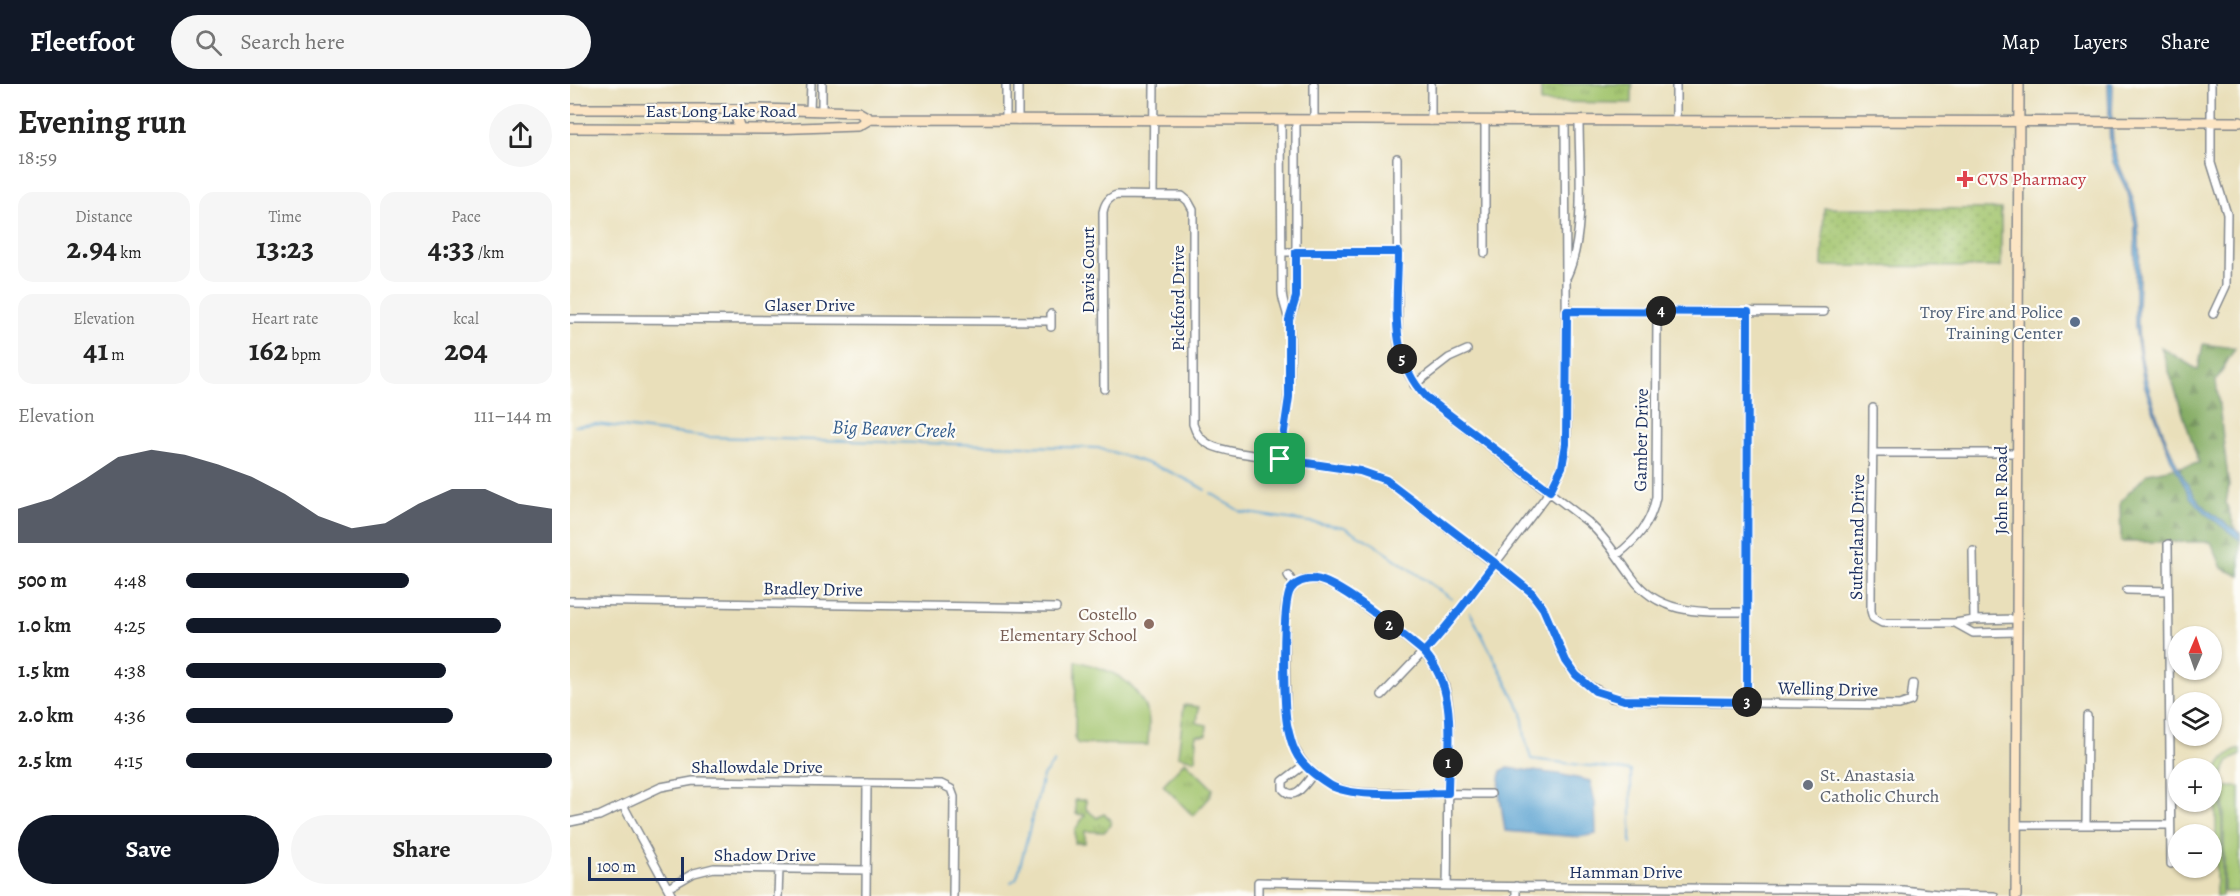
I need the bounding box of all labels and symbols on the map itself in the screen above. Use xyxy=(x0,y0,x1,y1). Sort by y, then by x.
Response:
street label: East Long Lake Road xyxy=(645,99,797,123)
place label: CVS Pharmacy xyxy=(1977,167,2087,191)
marker: CVS Pharmacy xyxy=(1958,172,1972,186)
street label: Davis Court xyxy=(1076,226,1100,314)
street label: Pickford Drive xyxy=(1166,245,1190,351)
street label: Glaser Drive xyxy=(765,293,855,317)
pin: 4 xyxy=(1646,296,1676,326)
place label: Troy Fire and Police Training Center xyxy=(1920,300,2063,345)
marker: Troy Fire and Police Training Center xyxy=(2068,315,2082,329)
pin: 5 xyxy=(1387,344,1417,374)
street label: Gamber Drive xyxy=(1628,388,1654,492)
water label: Big Beaver Creek xyxy=(832,413,956,445)
pin xyxy=(1254,433,1305,484)
street label: John R Road xyxy=(1989,445,2013,535)
street label: Sutherland Drive xyxy=(1844,474,1870,600)
street label: Bradley Drive xyxy=(763,576,863,602)
place label: Costello Elementary School xyxy=(999,602,1138,647)
pin: 2 xyxy=(1374,610,1404,640)
marker: Costello Elementary School xyxy=(1142,617,1156,631)
north arrow xyxy=(2168,626,2222,680)
street label: Welling Drive xyxy=(1777,676,1878,702)
pin: 3 xyxy=(1732,687,1762,717)
pin: 1 xyxy=(1433,748,1463,778)
street label: Shallowdale Drive xyxy=(691,755,823,779)
place label: St. Anastasia Catholic Church xyxy=(1820,763,1940,808)
marker: St. Anastasia Catholic Church xyxy=(1801,778,1815,792)
street label: Shadow Drive xyxy=(714,843,816,867)
scale bar xyxy=(588,854,684,882)
street label: Hamman Drive xyxy=(1569,860,1683,884)

